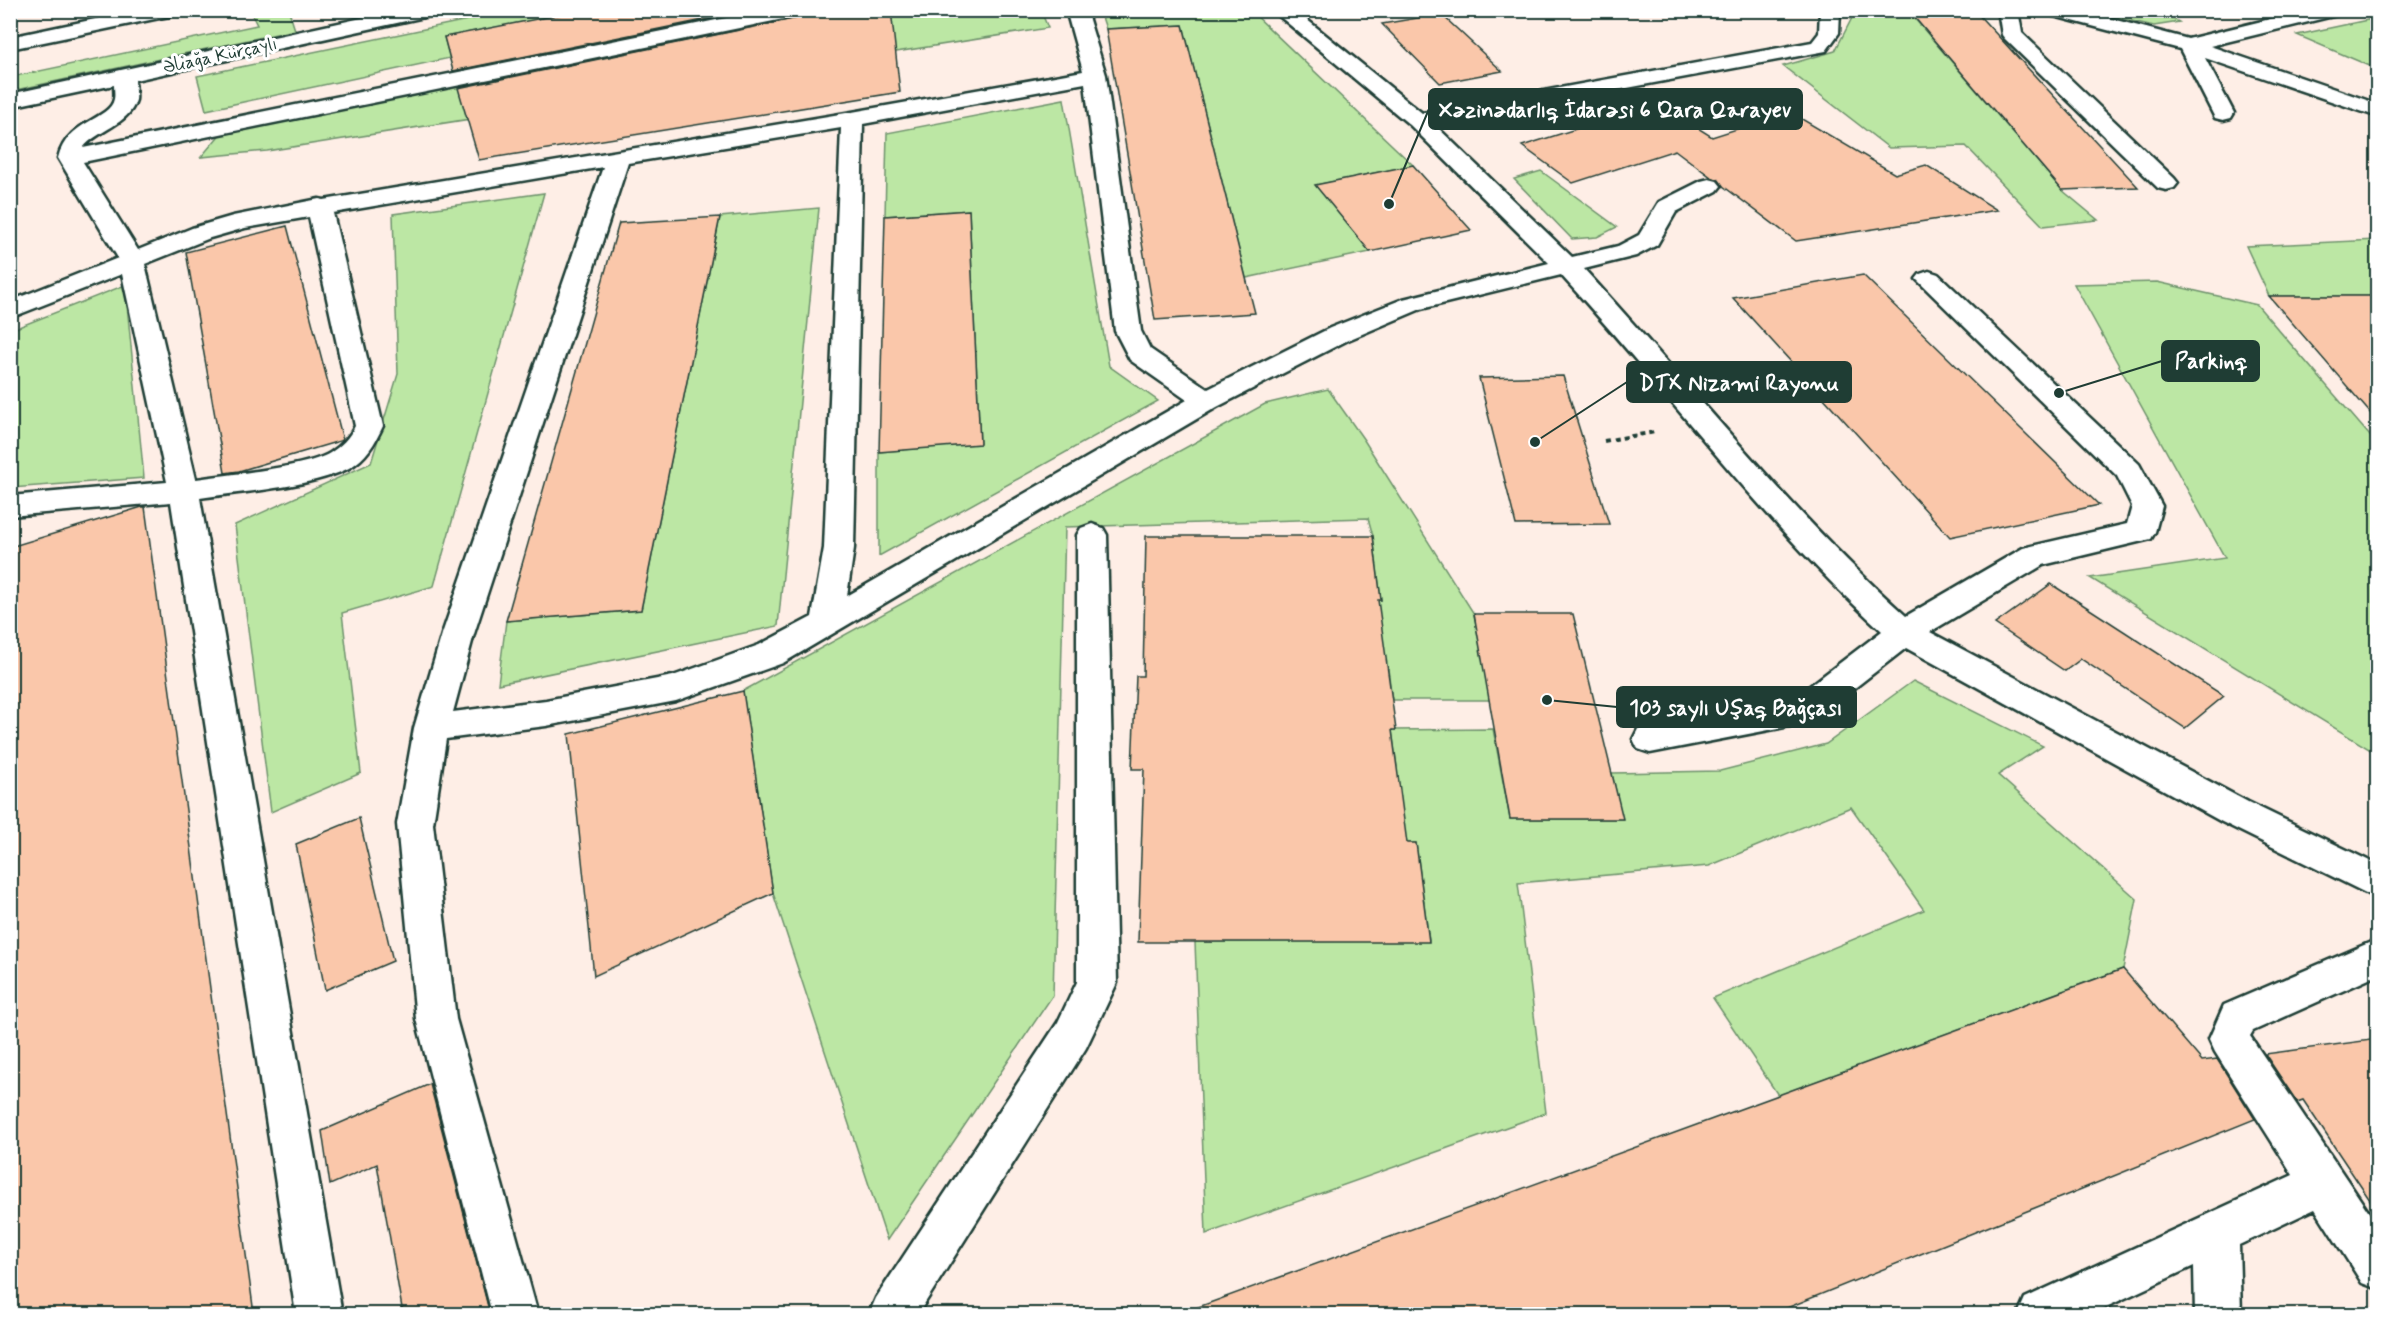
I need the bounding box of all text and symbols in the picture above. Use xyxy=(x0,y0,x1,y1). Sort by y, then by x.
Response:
street label: Əliağa Kürçaylı xyxy=(161,32,280,80)
callout: Xəzinədarlıq İdarəsi 6 Qara Qarayev xyxy=(1429,89,1802,129)
text: Xəzinədarlıq İdarəsi 6 Qara Qarayev xyxy=(1439,97,1792,125)
callout: Parkinq xyxy=(2162,341,2259,381)
text: Parkinq xyxy=(2175,348,2248,376)
callout: DTX Nizami Rayonu xyxy=(1627,362,1851,402)
text: DTX Nizami Rayonu xyxy=(1639,370,1839,398)
callout: 103 saylı Uşaq Bağçası xyxy=(1617,687,1856,727)
text: 103 saylı Uşaq Bağçası xyxy=(1629,695,1843,724)

